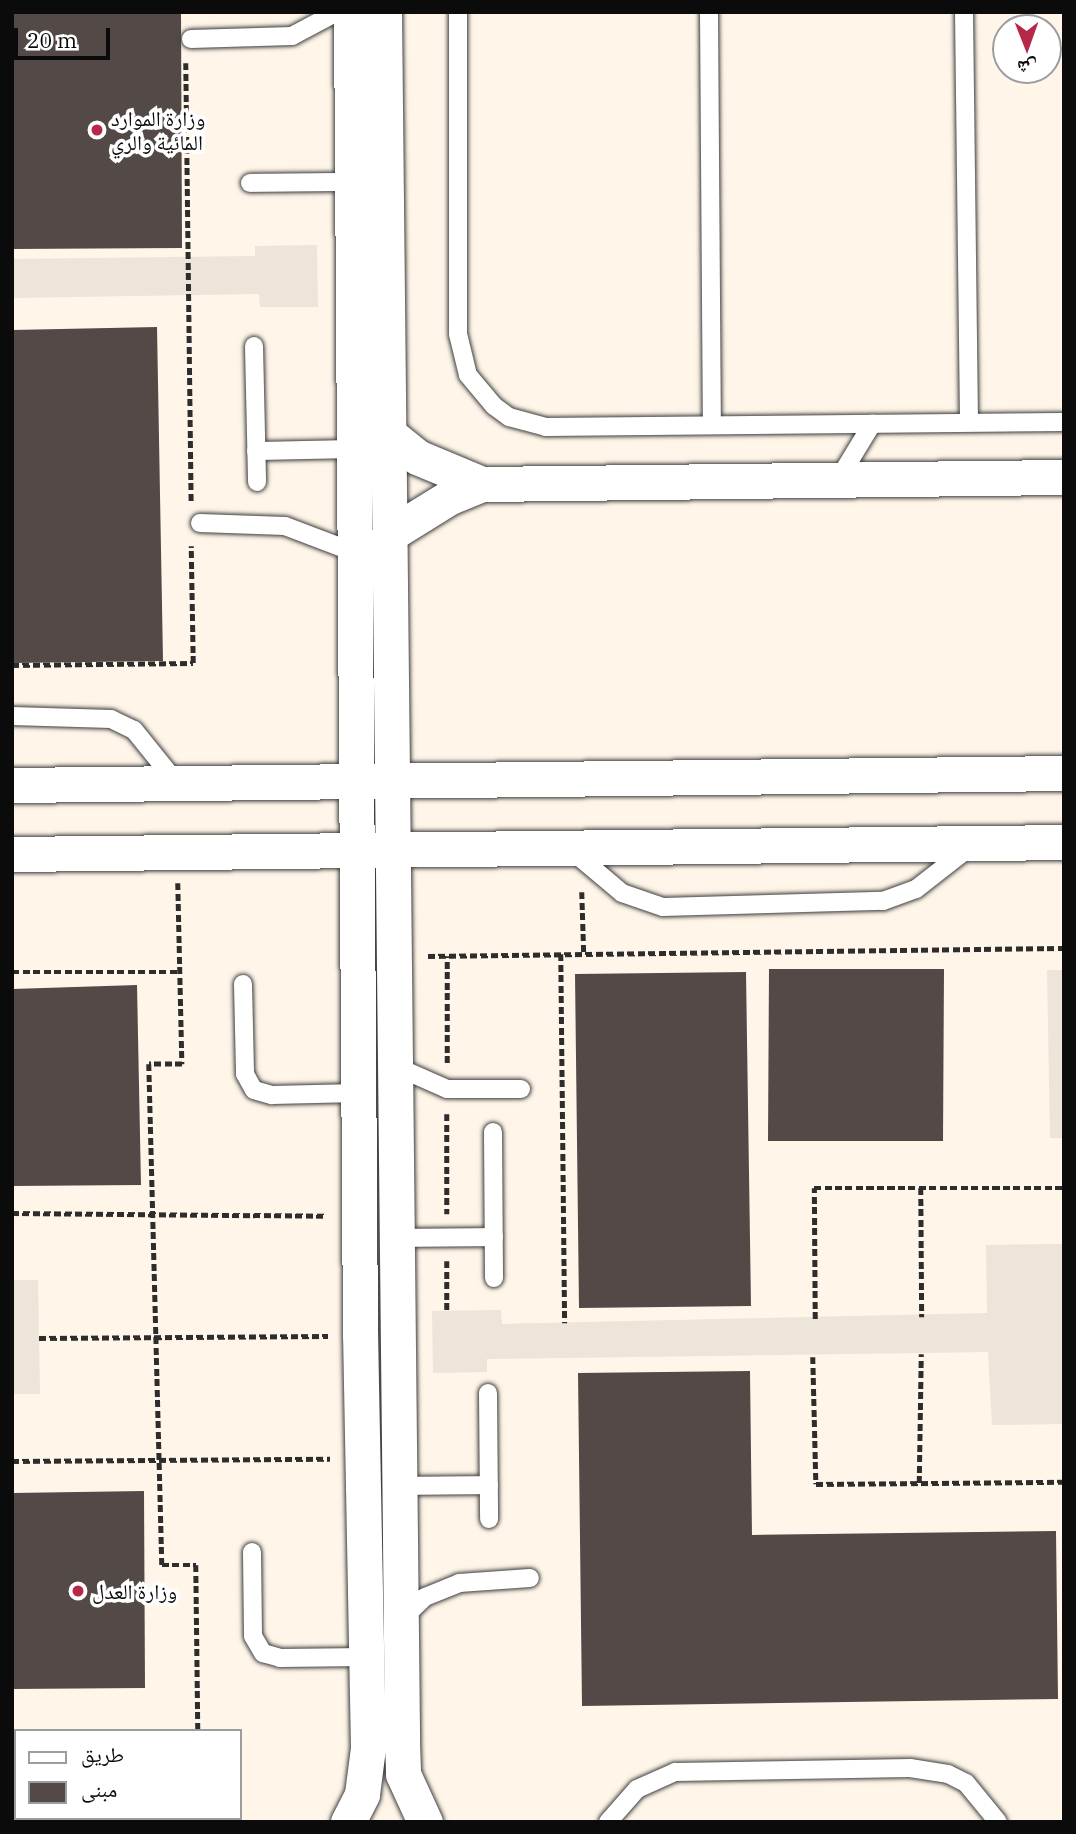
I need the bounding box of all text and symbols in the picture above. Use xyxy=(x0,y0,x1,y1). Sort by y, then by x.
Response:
scale bar xyxy=(18,14,114,58)
north arrow xyxy=(992,14,1062,84)
text: 20 m xyxy=(27,26,77,54)
text: ش xyxy=(1017,56,1038,80)
place label: وزارة الموارد المائية والري xyxy=(111,105,205,155)
marker: وزارة الموارد المائية والري xyxy=(89,122,105,138)
place label: وزارة العدل xyxy=(92,1578,177,1604)
marker: وزارة العدل xyxy=(70,1583,86,1599)
legend xyxy=(14,1729,242,1820)
text: طريق xyxy=(81,1740,124,1768)
text: مبنى xyxy=(81,1775,117,1803)

